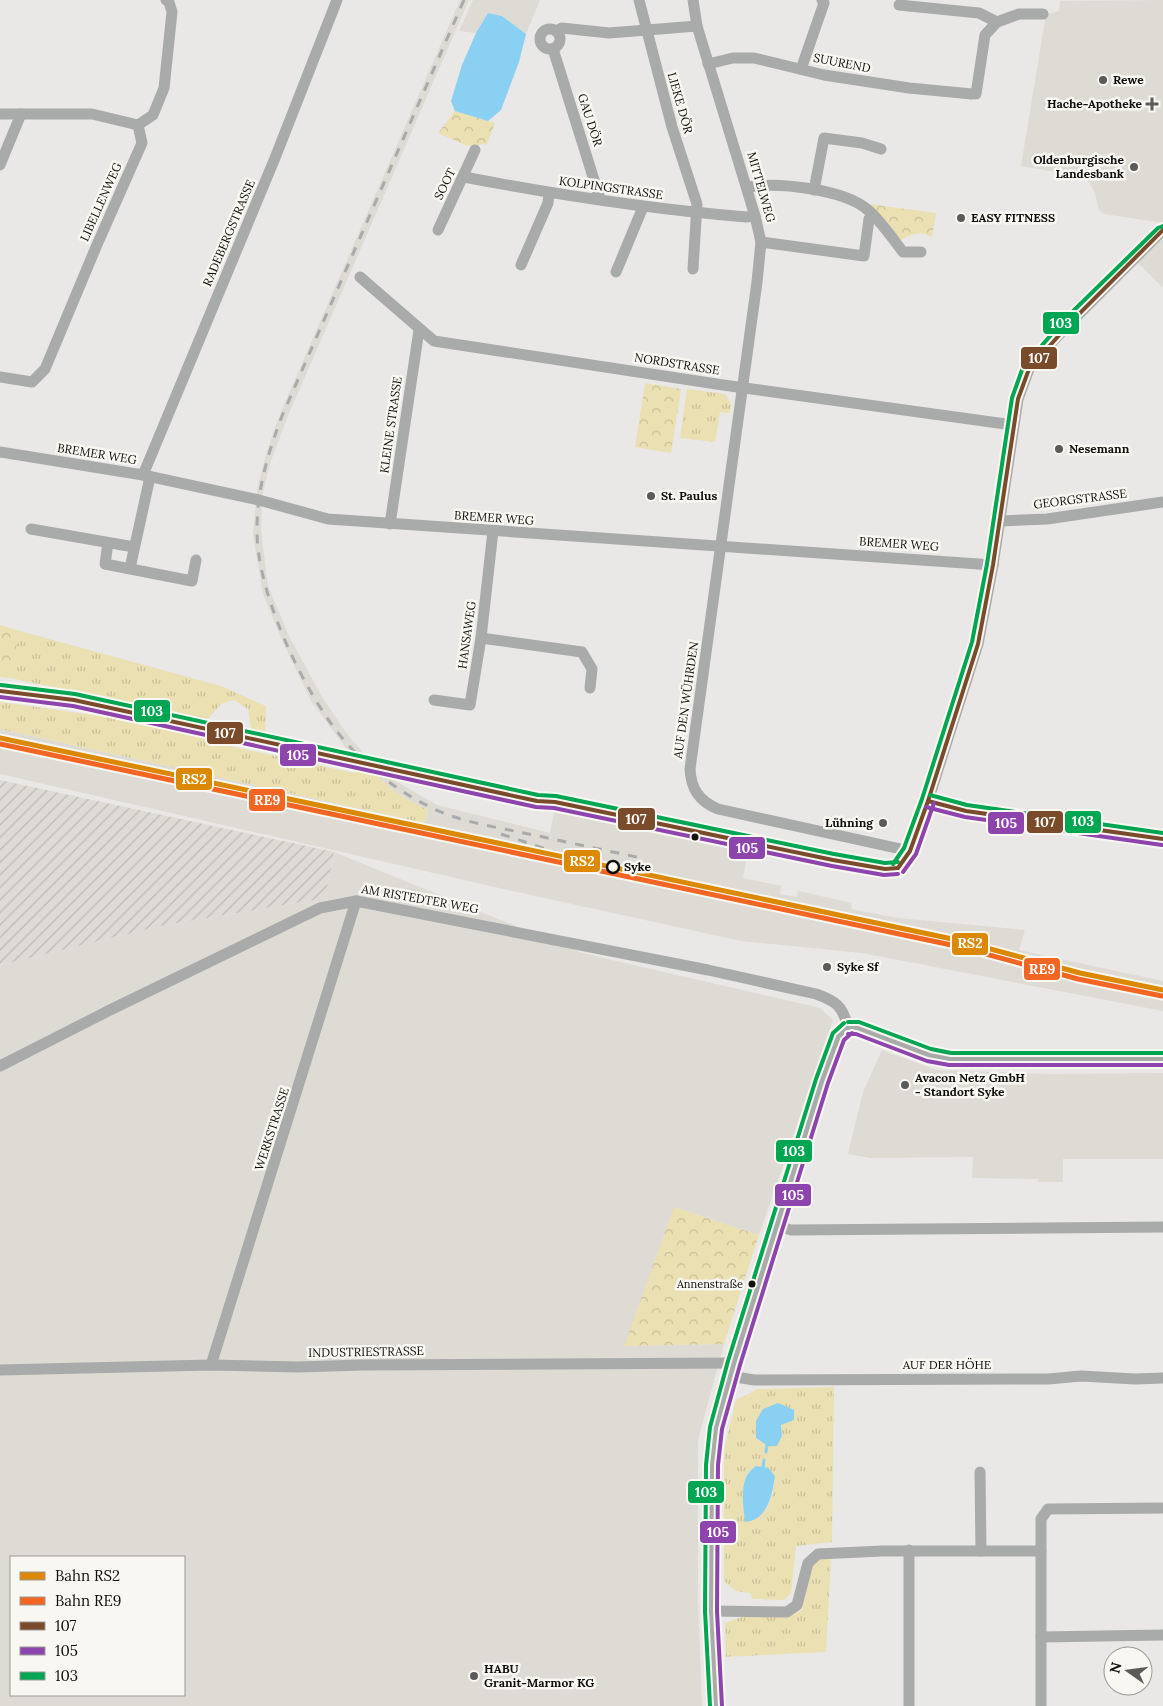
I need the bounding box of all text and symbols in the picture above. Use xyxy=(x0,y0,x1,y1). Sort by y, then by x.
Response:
street label: SUUREND xyxy=(812,50,872,75)
street label: LIEKE DÖR xyxy=(665,70,697,136)
place label: Rewe xyxy=(1113,72,1144,87)
marker: Rewe xyxy=(1097,74,1109,86)
street label: GAU DÖR xyxy=(575,92,606,149)
place label: Hache-Apotheke xyxy=(1047,96,1143,111)
marker: Hache-Apotheke xyxy=(1146,98,1158,110)
street label: MITTELWEG xyxy=(744,150,779,224)
place label: Oldenburgische Landesbank xyxy=(1033,152,1125,181)
street label: LIBELLENWEG xyxy=(76,160,125,244)
marker: Oldenburgische Landesbank xyxy=(1128,161,1140,173)
street label: SOOT xyxy=(430,165,459,202)
street label: KOLPINGSTRASSE xyxy=(558,173,664,202)
street label: RADEBERGSTRASSE xyxy=(199,177,258,288)
place label: EASY FITNESS xyxy=(971,210,1055,225)
marker: EASY FITNESS xyxy=(955,212,967,224)
line badge: 103 xyxy=(1042,311,1080,335)
text: 103 xyxy=(1050,314,1072,332)
line badge: 107 xyxy=(1020,346,1058,370)
street label: NORDSTRASSE xyxy=(633,349,721,378)
text: 107 xyxy=(1028,349,1050,367)
street label: KLEINE STRASSE xyxy=(376,376,405,474)
street label: BREMER WEG xyxy=(56,440,138,467)
place label: Nesemann xyxy=(1069,441,1130,456)
marker: Nesemann xyxy=(1053,443,1065,455)
street label: GEORGSTRASSE xyxy=(1032,485,1127,512)
place label: St. Paulus xyxy=(661,488,717,503)
marker: St. Paulus xyxy=(645,490,657,502)
street label: BREMER WEG xyxy=(454,507,534,528)
street label: BREMER WEG xyxy=(859,533,939,554)
street label: HANSAWEG xyxy=(454,600,479,670)
street label: AUF DEN WÜHRDEN xyxy=(670,640,701,760)
line badge: 103 xyxy=(133,699,171,723)
text: 103 xyxy=(141,702,163,720)
line badge: 107 xyxy=(206,721,244,745)
text: 107 xyxy=(214,724,236,742)
line badge: 105 xyxy=(279,743,317,767)
text: 105 xyxy=(287,746,310,764)
line badge: RS2 xyxy=(175,767,213,791)
text: RS2 xyxy=(181,770,207,788)
line badge: RE9 xyxy=(248,788,286,812)
text: RE9 xyxy=(254,791,280,809)
line badge: 107 xyxy=(617,807,656,831)
text: 107 xyxy=(625,810,647,828)
line badge: 107 xyxy=(1026,810,1064,834)
line badge: 103 xyxy=(1064,810,1102,834)
line badge: 105 xyxy=(987,811,1025,835)
text: 103 xyxy=(1072,812,1094,830)
text: 107 xyxy=(1034,813,1056,831)
text: 105 xyxy=(995,814,1018,832)
place label: Lühning xyxy=(825,815,874,830)
marker: Lühning xyxy=(877,817,889,829)
unlabelled marker xyxy=(690,832,700,842)
line badge: 105 xyxy=(728,836,766,860)
text: 105 xyxy=(736,839,759,857)
line badge: RS2 xyxy=(563,849,601,873)
text: RS2 xyxy=(569,852,595,870)
place label: Syke xyxy=(624,859,651,874)
marker: Syke xyxy=(606,860,620,874)
street label: AM RISTEDTER WEG xyxy=(359,881,480,916)
line badge: RS2 xyxy=(951,932,989,956)
text: RS2 xyxy=(957,934,983,952)
line badge: RE9 xyxy=(1023,957,1061,981)
place label: Syke Sf xyxy=(837,959,880,974)
text: RE9 xyxy=(1029,960,1055,978)
marker: Syke Sf xyxy=(821,961,833,973)
place label: Avacon Netz GmbH - Standort Syke xyxy=(915,1070,1025,1099)
marker: Avacon Netz GmbH - Standort Syke xyxy=(899,1079,911,1091)
street label: WERKSTRASSE xyxy=(251,1085,292,1172)
line badge: 103 xyxy=(775,1139,813,1163)
text: 103 xyxy=(783,1142,805,1160)
line badge: 105 xyxy=(774,1183,812,1207)
text: 105 xyxy=(782,1186,805,1204)
place label: Annenstraße xyxy=(676,1277,743,1291)
marker: Annenstraße xyxy=(747,1279,757,1289)
street label: INDUSTRIESTRASSE xyxy=(308,1343,424,1360)
street label: AUF DER HÖHE xyxy=(902,1357,991,1372)
line badge: 103 xyxy=(687,1480,725,1504)
text: 103 xyxy=(695,1483,717,1501)
line badge: 105 xyxy=(699,1520,737,1544)
text: 105 xyxy=(707,1523,730,1541)
legend xyxy=(10,1556,185,1696)
text: Bahn RS2 xyxy=(55,1566,120,1585)
text: Bahn RE9 xyxy=(55,1591,122,1610)
text: 107 xyxy=(55,1616,76,1635)
text: 105 xyxy=(55,1641,78,1660)
north arrow xyxy=(1103,1646,1153,1696)
text: N xyxy=(1105,1660,1125,1675)
place label: HABU Granit-Marmor KG xyxy=(484,1661,594,1690)
text: 103 xyxy=(55,1666,78,1685)
marker: HABU Granit-Marmor KG xyxy=(468,1670,480,1682)

